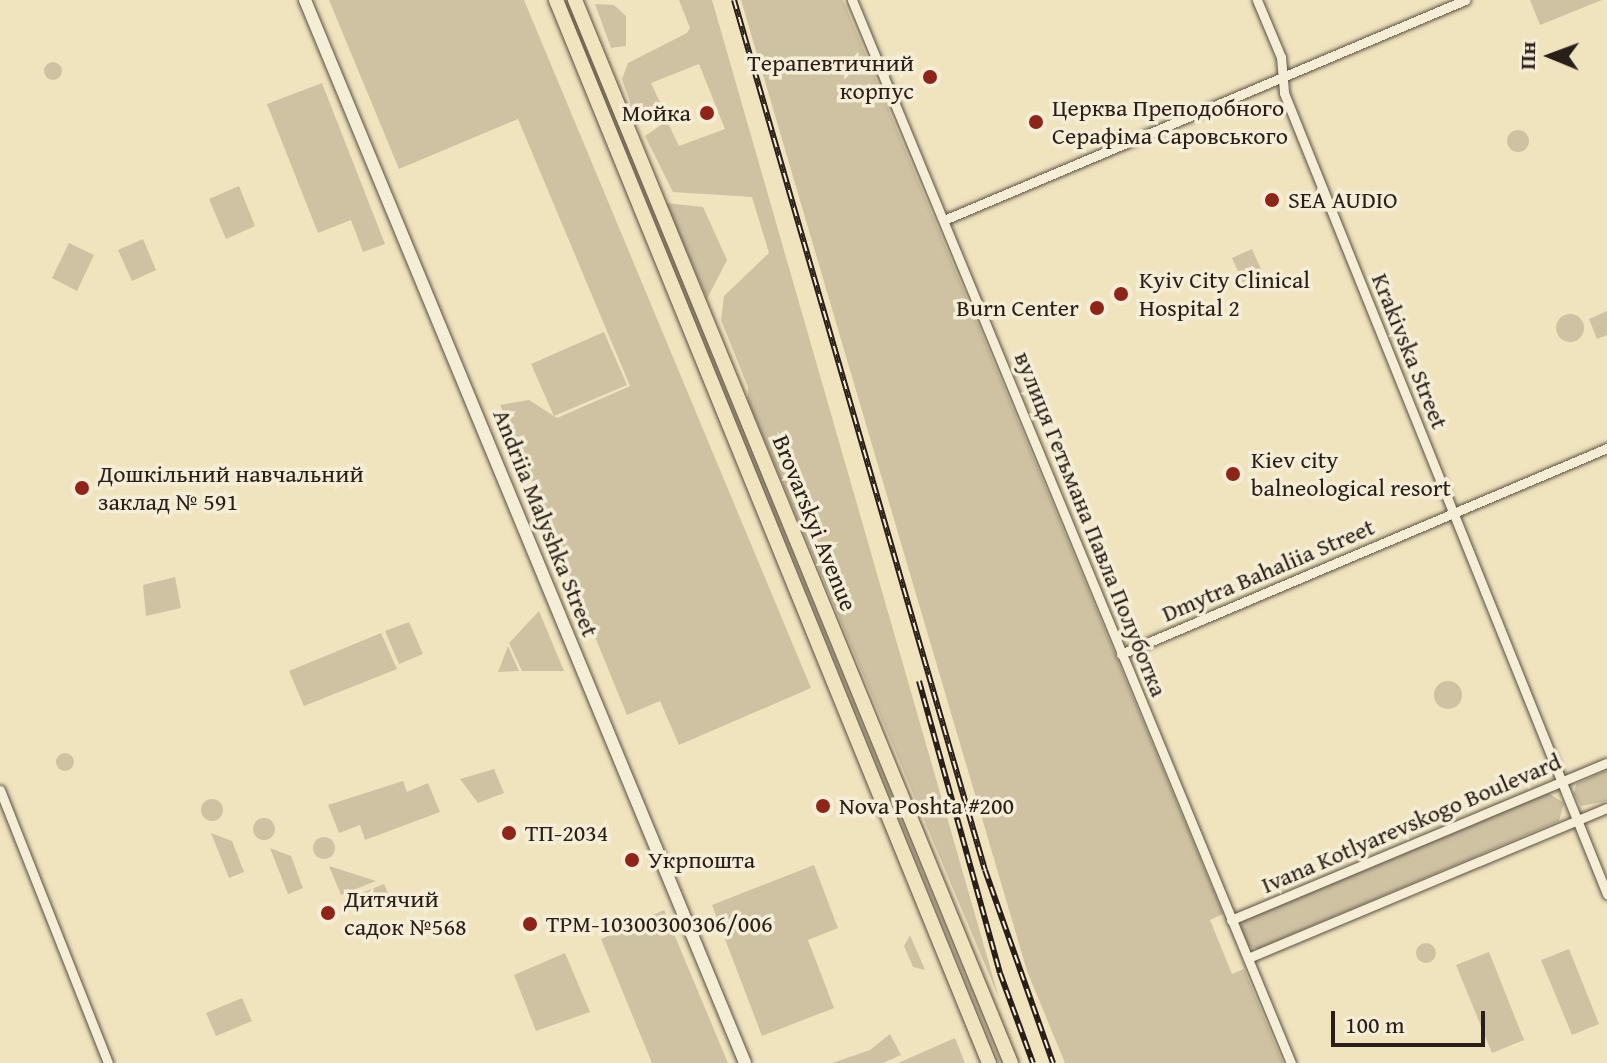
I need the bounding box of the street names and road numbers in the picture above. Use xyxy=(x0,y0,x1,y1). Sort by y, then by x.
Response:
street label: Krakivska Street xyxy=(1366,269,1454,433)
street label: вулиця Гетьмана Павла Полуботка xyxy=(1008,347,1174,701)
street label: Andriia Malyshka Street xyxy=(487,405,605,641)
street label: Brovarskyi Avenue xyxy=(767,431,863,615)
street label: Dmytra Bahaliia Street xyxy=(1157,512,1379,628)
street label: Ivana Kotlyarevskogo Boulevard xyxy=(1257,747,1565,899)

